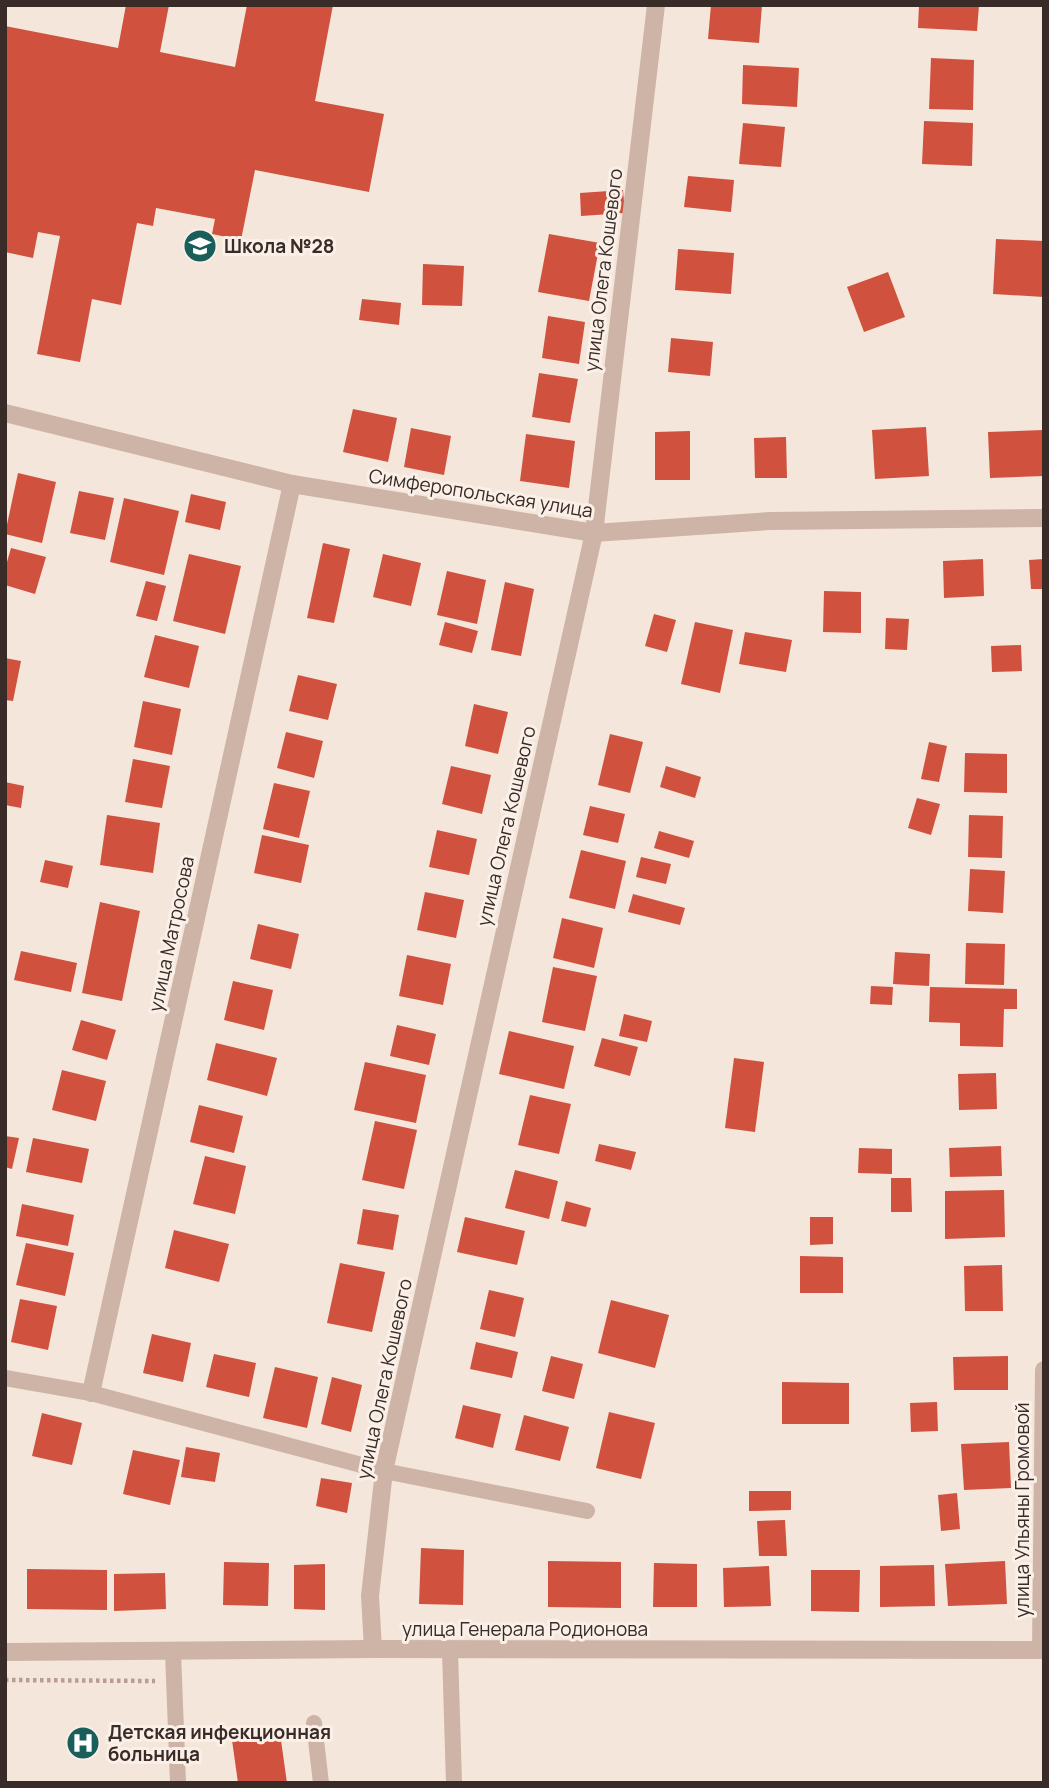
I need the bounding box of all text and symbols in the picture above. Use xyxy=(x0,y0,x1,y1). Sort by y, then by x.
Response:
street label: улица Олега Кошевого xyxy=(578,167,628,373)
school or university icon: Школа №28 xyxy=(181,227,219,265)
place label: Школа №28 xyxy=(224,233,334,259)
street label: Симферопольская улица xyxy=(367,462,595,524)
street label: улица Олега Кошевого xyxy=(470,723,542,929)
street label: улица Матросова xyxy=(142,854,200,1014)
street label: улица Олега Кошевого xyxy=(350,1276,418,1482)
street label: улица Ульяны Громовой xyxy=(1009,1402,1035,1618)
street label: улица Генерала Родионова xyxy=(402,1616,648,1642)
place label: Детская инфекционная больница xyxy=(108,1719,331,1767)
hospital icon: Детская инфекционная больница xyxy=(64,1724,102,1762)

